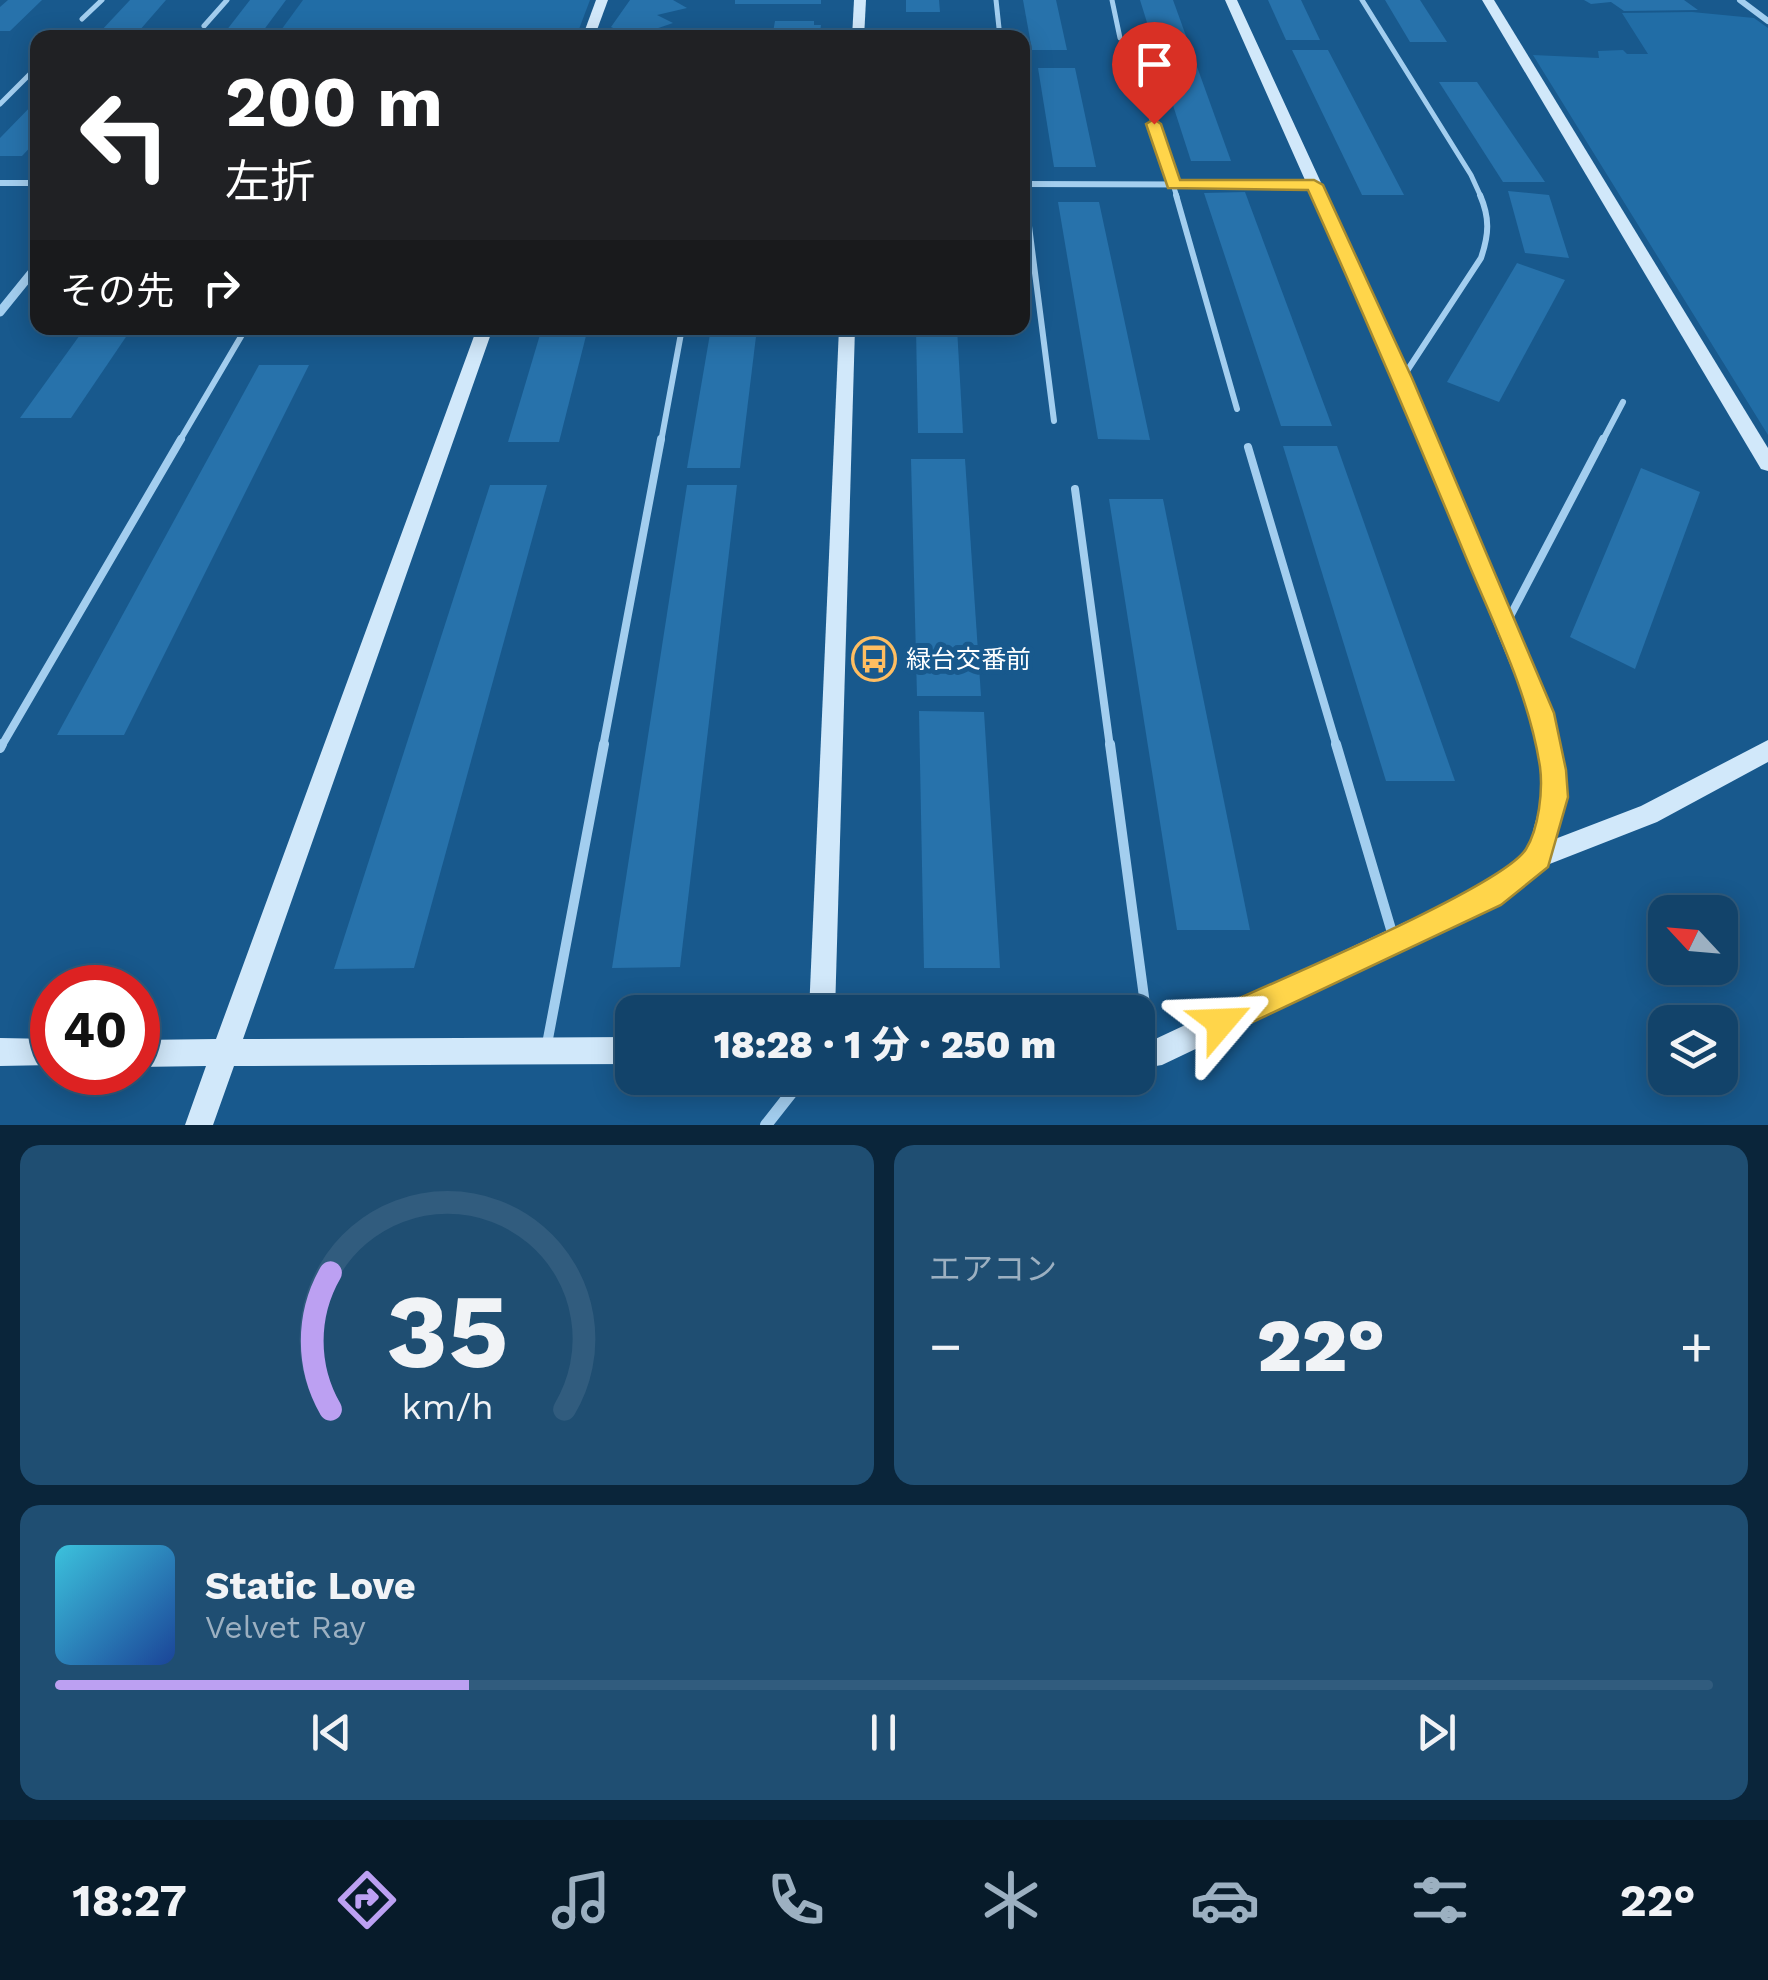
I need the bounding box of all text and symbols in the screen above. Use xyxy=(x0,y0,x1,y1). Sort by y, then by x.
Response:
pin xyxy=(1112,22,1197,125)
icon: arrive xyxy=(1127,37,1182,92)
text: 200 m xyxy=(225,61,443,143)
icon: left xyxy=(60,70,190,200)
text: 左折 xyxy=(225,155,315,208)
icon: right xyxy=(194,260,249,315)
text: その先 xyxy=(60,269,174,313)
bus stop icon: 緑台交番前 xyxy=(851,636,897,682)
place label: 緑台交番前 xyxy=(906,645,1031,674)
north arrow xyxy=(1648,895,1738,985)
map controls xyxy=(1648,895,1738,1095)
speed limit sign: 40 xyxy=(30,965,160,1095)
position arrow xyxy=(1169,970,1273,1074)
button: layers xyxy=(1648,1005,1738,1095)
text: 18:28 · 1 分 · 250 m xyxy=(714,1023,1056,1067)
text: エアコン xyxy=(929,1250,1057,1288)
text: 35 xyxy=(386,1270,508,1392)
text: 22° xyxy=(1257,1301,1385,1389)
text: − xyxy=(929,1314,962,1378)
text: + xyxy=(1680,1314,1713,1378)
text: km/h xyxy=(401,1386,493,1428)
text: Static Love xyxy=(205,1564,416,1608)
text: Velvet Ray xyxy=(205,1608,366,1646)
icon: previous xyxy=(304,1705,359,1760)
icon: pause xyxy=(856,1705,911,1760)
icon: next xyxy=(1409,1705,1464,1760)
icon: directions xyxy=(332,1865,402,1935)
icon: music xyxy=(546,1865,616,1935)
icon: phone xyxy=(761,1865,831,1935)
icon: climate xyxy=(976,1865,1046,1935)
icon: car xyxy=(1190,1865,1260,1935)
icon: filters xyxy=(1405,1865,1475,1935)
text: 18:27 xyxy=(72,1874,187,1927)
text: 22° xyxy=(1620,1874,1696,1927)

